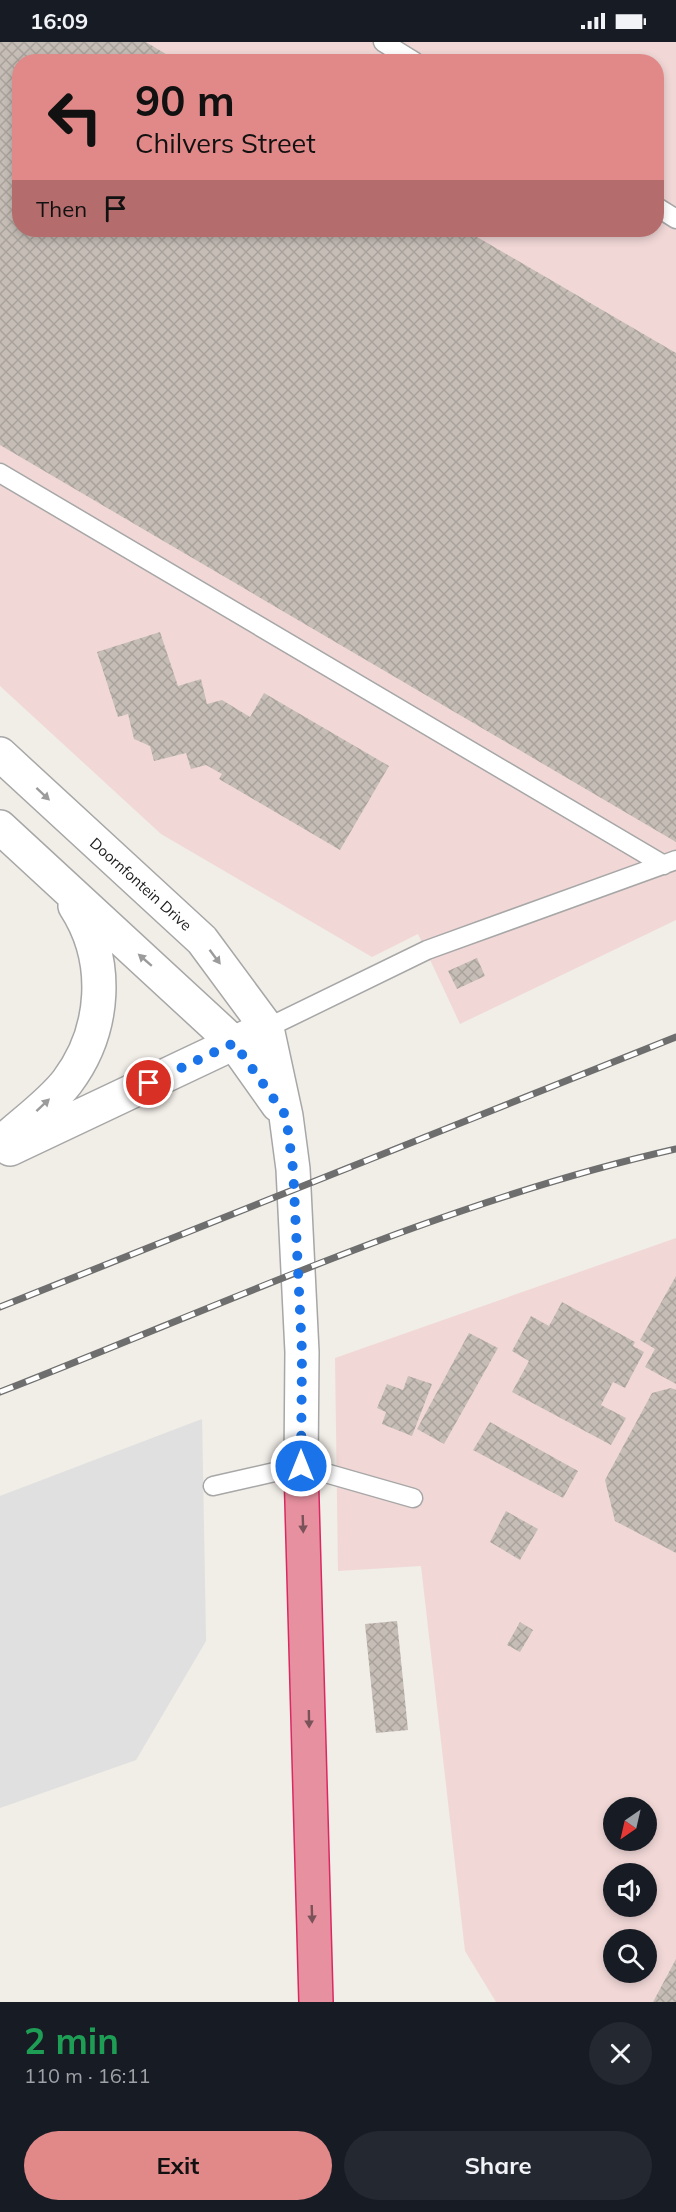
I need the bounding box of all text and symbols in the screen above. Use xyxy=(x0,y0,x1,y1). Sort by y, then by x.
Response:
text: 16:09 xyxy=(30,7,88,35)
text: 90 m xyxy=(135,74,235,127)
icon: left xyxy=(36,78,114,156)
text: Chilvers Street xyxy=(135,126,316,160)
icon: arrive xyxy=(99,192,132,225)
text: Then xyxy=(36,195,87,223)
one-way arrow xyxy=(35,787,50,801)
street label: Doornfontein Drive xyxy=(86,833,196,935)
one-way arrow xyxy=(208,949,221,965)
one-way arrow xyxy=(137,954,153,967)
pin xyxy=(123,1057,174,1108)
icon: arrive xyxy=(132,1066,165,1099)
one-way arrow xyxy=(35,1098,49,1112)
position arrow xyxy=(269,1434,333,1498)
one-way arrow xyxy=(299,1515,308,1534)
one-way arrow xyxy=(304,1709,314,1728)
north arrow xyxy=(603,1797,657,1851)
map controls xyxy=(603,1797,657,1983)
button: sound xyxy=(603,1863,657,1917)
one-way arrow xyxy=(308,1904,317,1923)
button: search xyxy=(603,1929,657,1983)
text: 2 min xyxy=(24,2018,119,2063)
button: close xyxy=(589,2022,652,2085)
text: 110 m · 16:11 xyxy=(24,2063,150,2088)
button: Exit xyxy=(24,2131,332,2200)
button: Share xyxy=(344,2131,652,2200)

